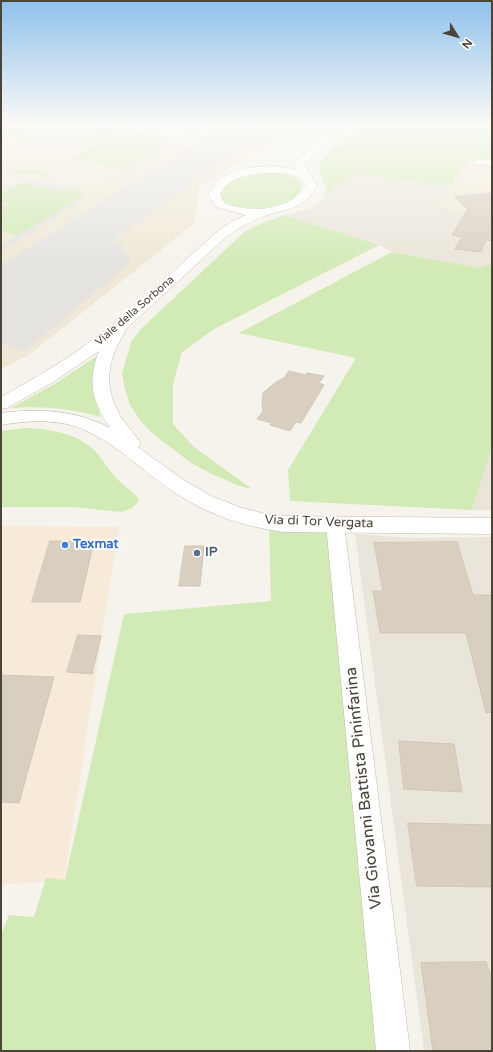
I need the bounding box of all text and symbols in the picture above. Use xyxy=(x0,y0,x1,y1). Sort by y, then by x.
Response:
north arrow xyxy=(437,16,477,56)
text: N xyxy=(459,36,475,51)
street label: Viale della Sorbona xyxy=(93,273,177,349)
street label: Via di Tor Vergata xyxy=(264,512,374,532)
place label: Texmat xyxy=(73,537,118,553)
marker: Texmat xyxy=(60,540,70,550)
place label: IP xyxy=(205,545,217,561)
marker: IP xyxy=(192,548,202,558)
street label: Via Giovanni Battista Pininfarina xyxy=(342,666,386,910)

